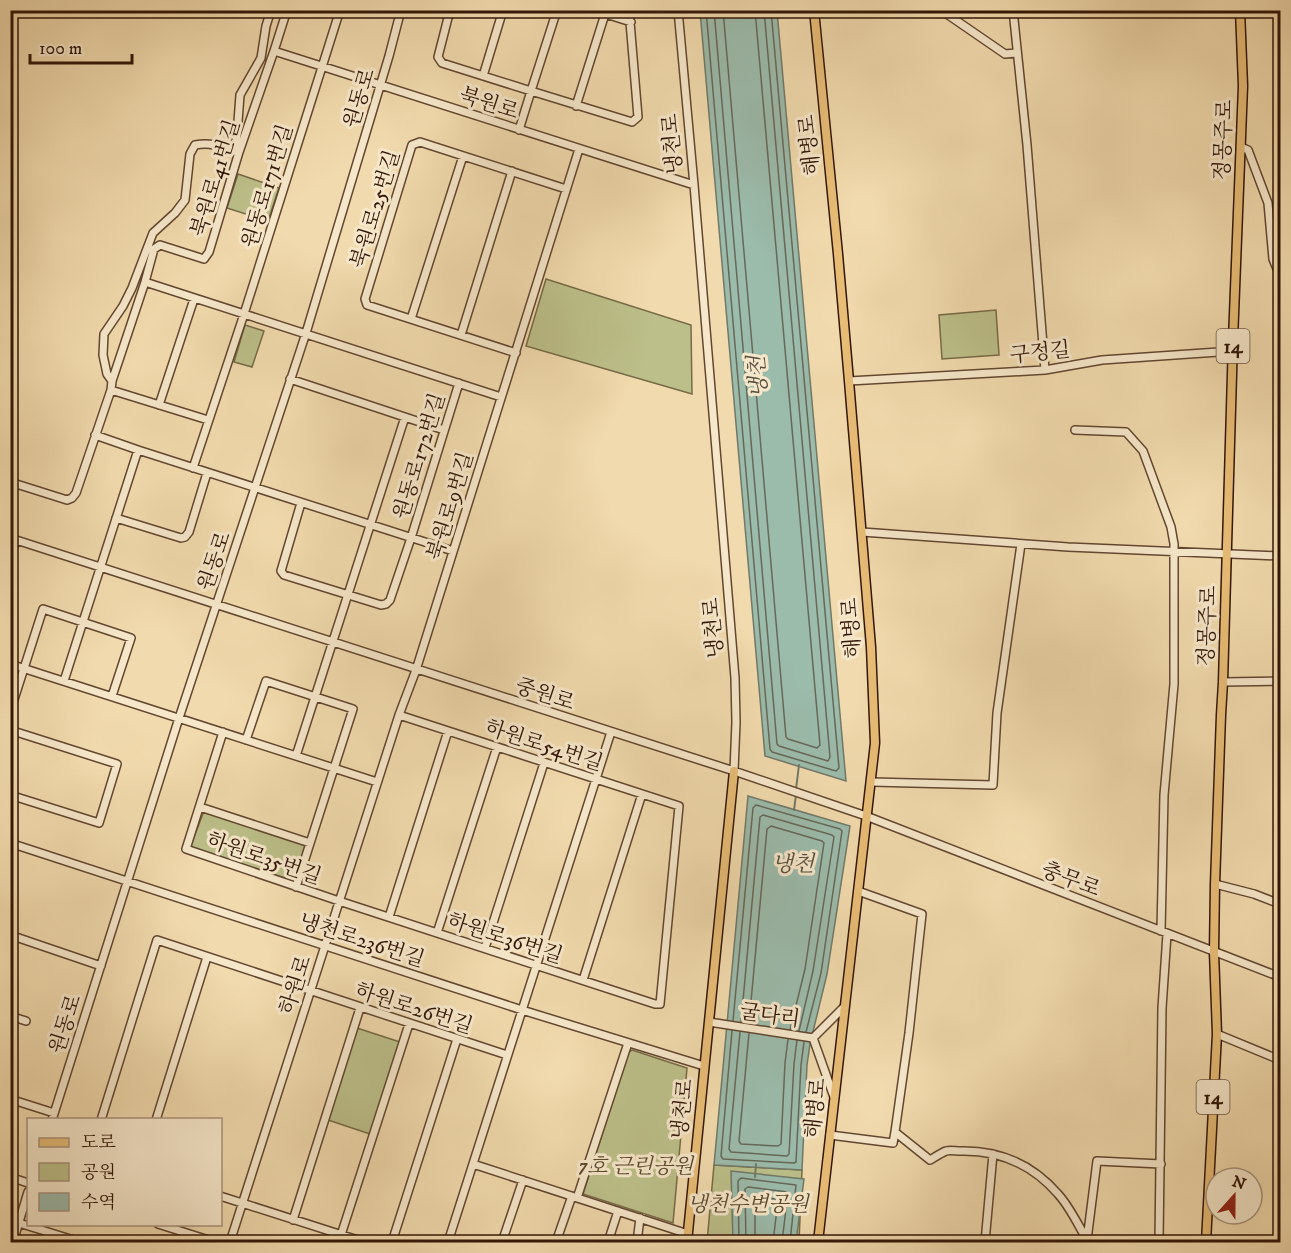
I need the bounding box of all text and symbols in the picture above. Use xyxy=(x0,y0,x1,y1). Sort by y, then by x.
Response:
scale bar xyxy=(30,27,132,65)
text: 100 m xyxy=(39,38,82,60)
street label: 원동로 xyxy=(339,65,381,131)
street label: 북원로 xyxy=(456,82,522,126)
street label: 정몽주로 xyxy=(1210,99,1238,181)
street label: 냉천로 xyxy=(657,112,689,175)
street label: 해병로 xyxy=(794,113,826,177)
street label: 북원로41번길 xyxy=(186,117,246,240)
street label: 원동로171번길 xyxy=(237,121,299,251)
street label: 북원로25번길 xyxy=(346,147,406,271)
road number: 14 xyxy=(1216,329,1250,363)
street label: 구정길 xyxy=(1008,337,1072,369)
water label: 냉천 xyxy=(743,353,774,399)
street label: 원동로172번길 xyxy=(388,390,451,523)
street label: 북원로9번길 xyxy=(422,449,480,564)
street label: 원동로 xyxy=(193,528,237,594)
street label: 정몽주로 xyxy=(1194,585,1222,667)
street label: 냉천로 xyxy=(698,596,730,659)
street label: 해병로 xyxy=(837,597,867,659)
street label: 중원로 xyxy=(512,673,578,717)
street label: 하원로54번길 xyxy=(481,715,606,777)
street label: 하원로35번길 xyxy=(203,827,324,891)
water label: 냉천 xyxy=(772,851,816,878)
street label: 충무로 xyxy=(1038,857,1104,903)
street label: 냉천로236번길 xyxy=(296,908,428,973)
street label: 하원로36번길 xyxy=(444,908,566,970)
street label: 하원로 xyxy=(274,952,318,1018)
street label: 하원로26번길 xyxy=(351,978,476,1040)
street label: 원동로 xyxy=(44,991,88,1057)
street label: 굴다리 xyxy=(738,999,802,1033)
street label: 해병로 xyxy=(800,1076,832,1140)
street label: 냉천로 xyxy=(667,1077,699,1141)
road number: 14 xyxy=(1196,1080,1230,1114)
legend xyxy=(27,1118,222,1226)
text: 도로 xyxy=(81,1132,116,1154)
park label: 7호 근린공원 xyxy=(579,1154,695,1180)
text: 공원 xyxy=(81,1162,116,1184)
north arrow xyxy=(1204,1166,1264,1226)
text: N xyxy=(1229,1171,1249,1195)
text: 수역 xyxy=(81,1192,116,1214)
park label: 냉천수변공원 xyxy=(687,1192,811,1218)

